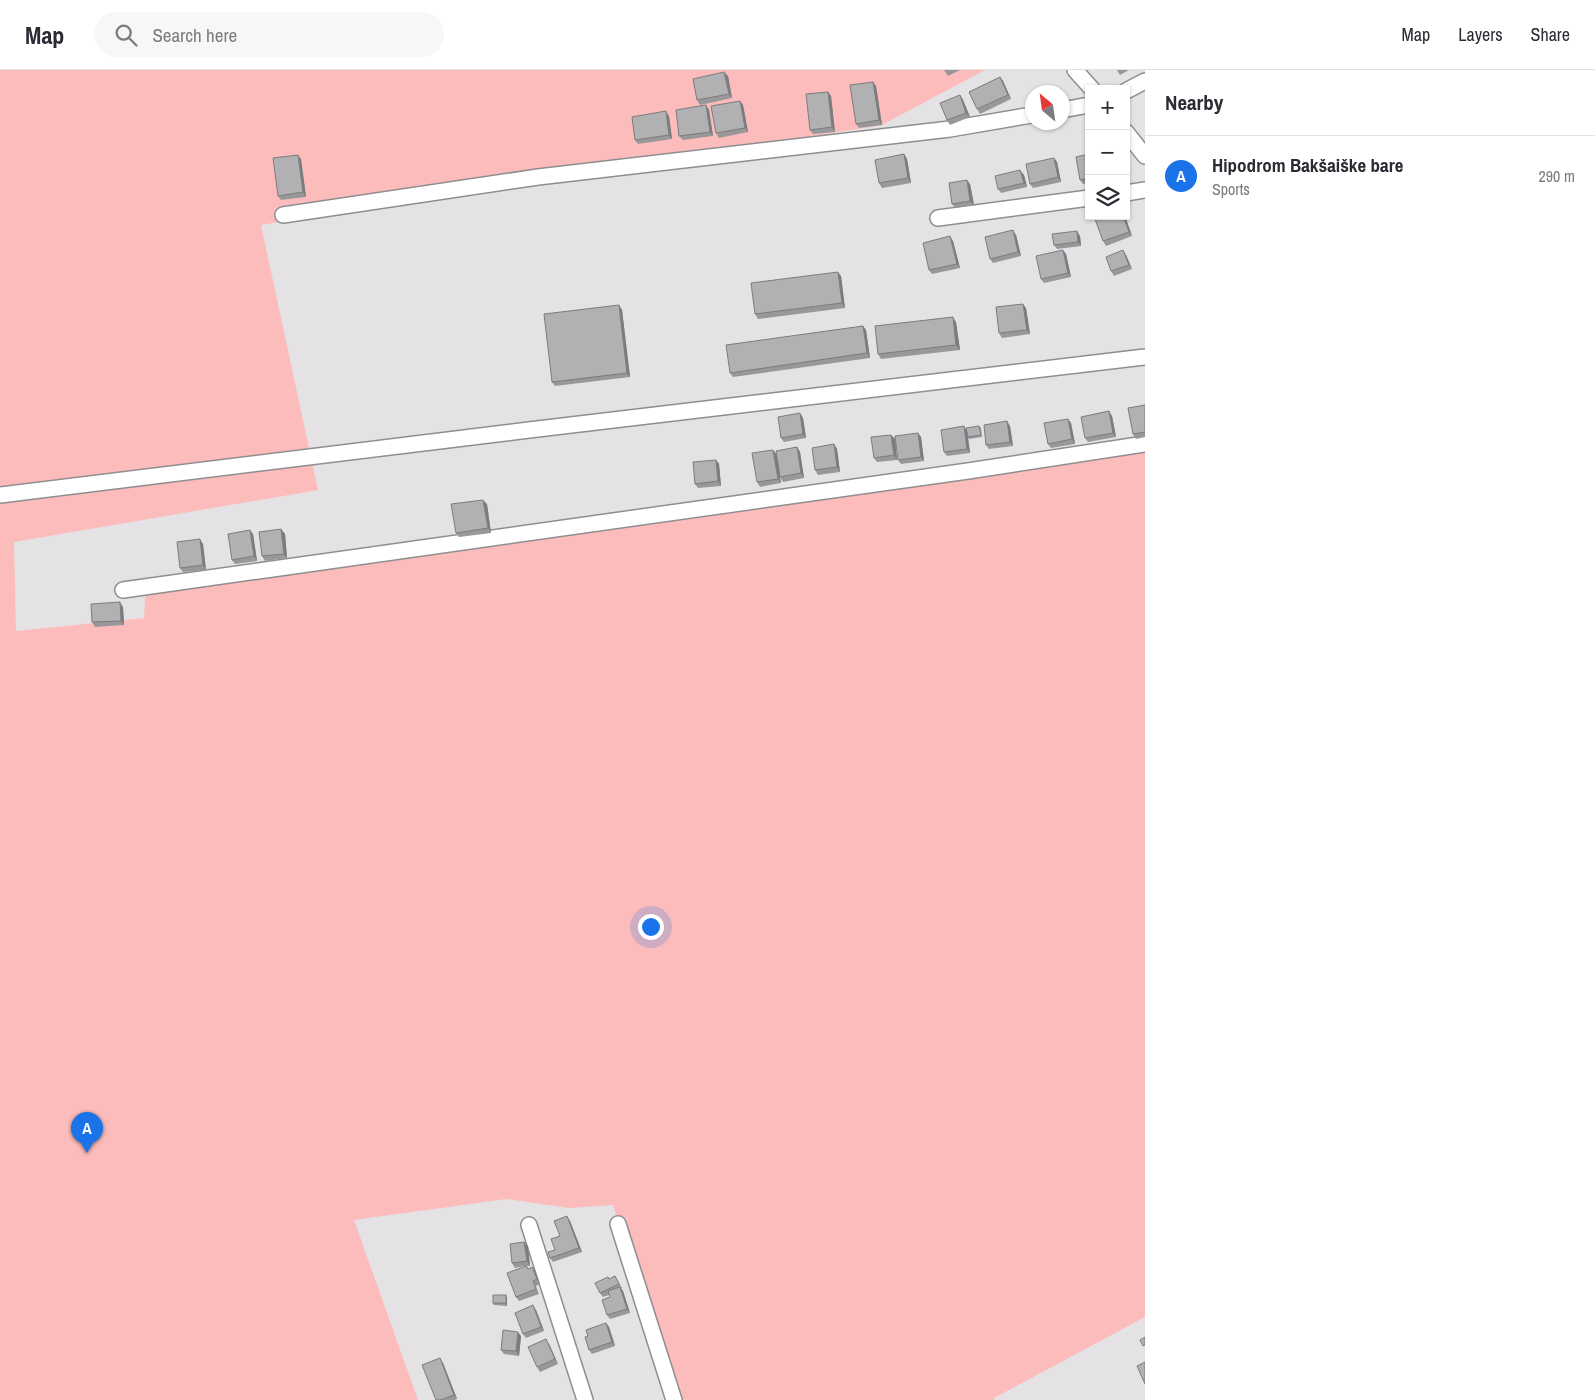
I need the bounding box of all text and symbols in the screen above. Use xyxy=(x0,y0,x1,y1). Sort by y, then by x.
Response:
search box xyxy=(94,12,444,57)
text: Map xyxy=(25,19,64,51)
icon: search xyxy=(112,21,140,49)
text: Search here xyxy=(152,22,237,48)
text: Map xyxy=(1402,22,1430,47)
text: Layers xyxy=(1458,22,1503,47)
text: Share xyxy=(1531,22,1570,47)
north arrow xyxy=(1025,85,1070,130)
map controls xyxy=(1085,85,1130,220)
button: + xyxy=(1085,85,1130,130)
text: Nearby xyxy=(1165,88,1223,117)
button: − xyxy=(1085,130,1130,175)
text: Hipodrom Bakšaiške bare xyxy=(1212,152,1403,178)
text: A xyxy=(1176,165,1186,187)
text: 290 m xyxy=(1539,165,1575,187)
button: layers xyxy=(1085,175,1130,220)
text: Sports xyxy=(1212,178,1250,200)
your location xyxy=(638,914,664,940)
pin: A xyxy=(71,1112,103,1153)

